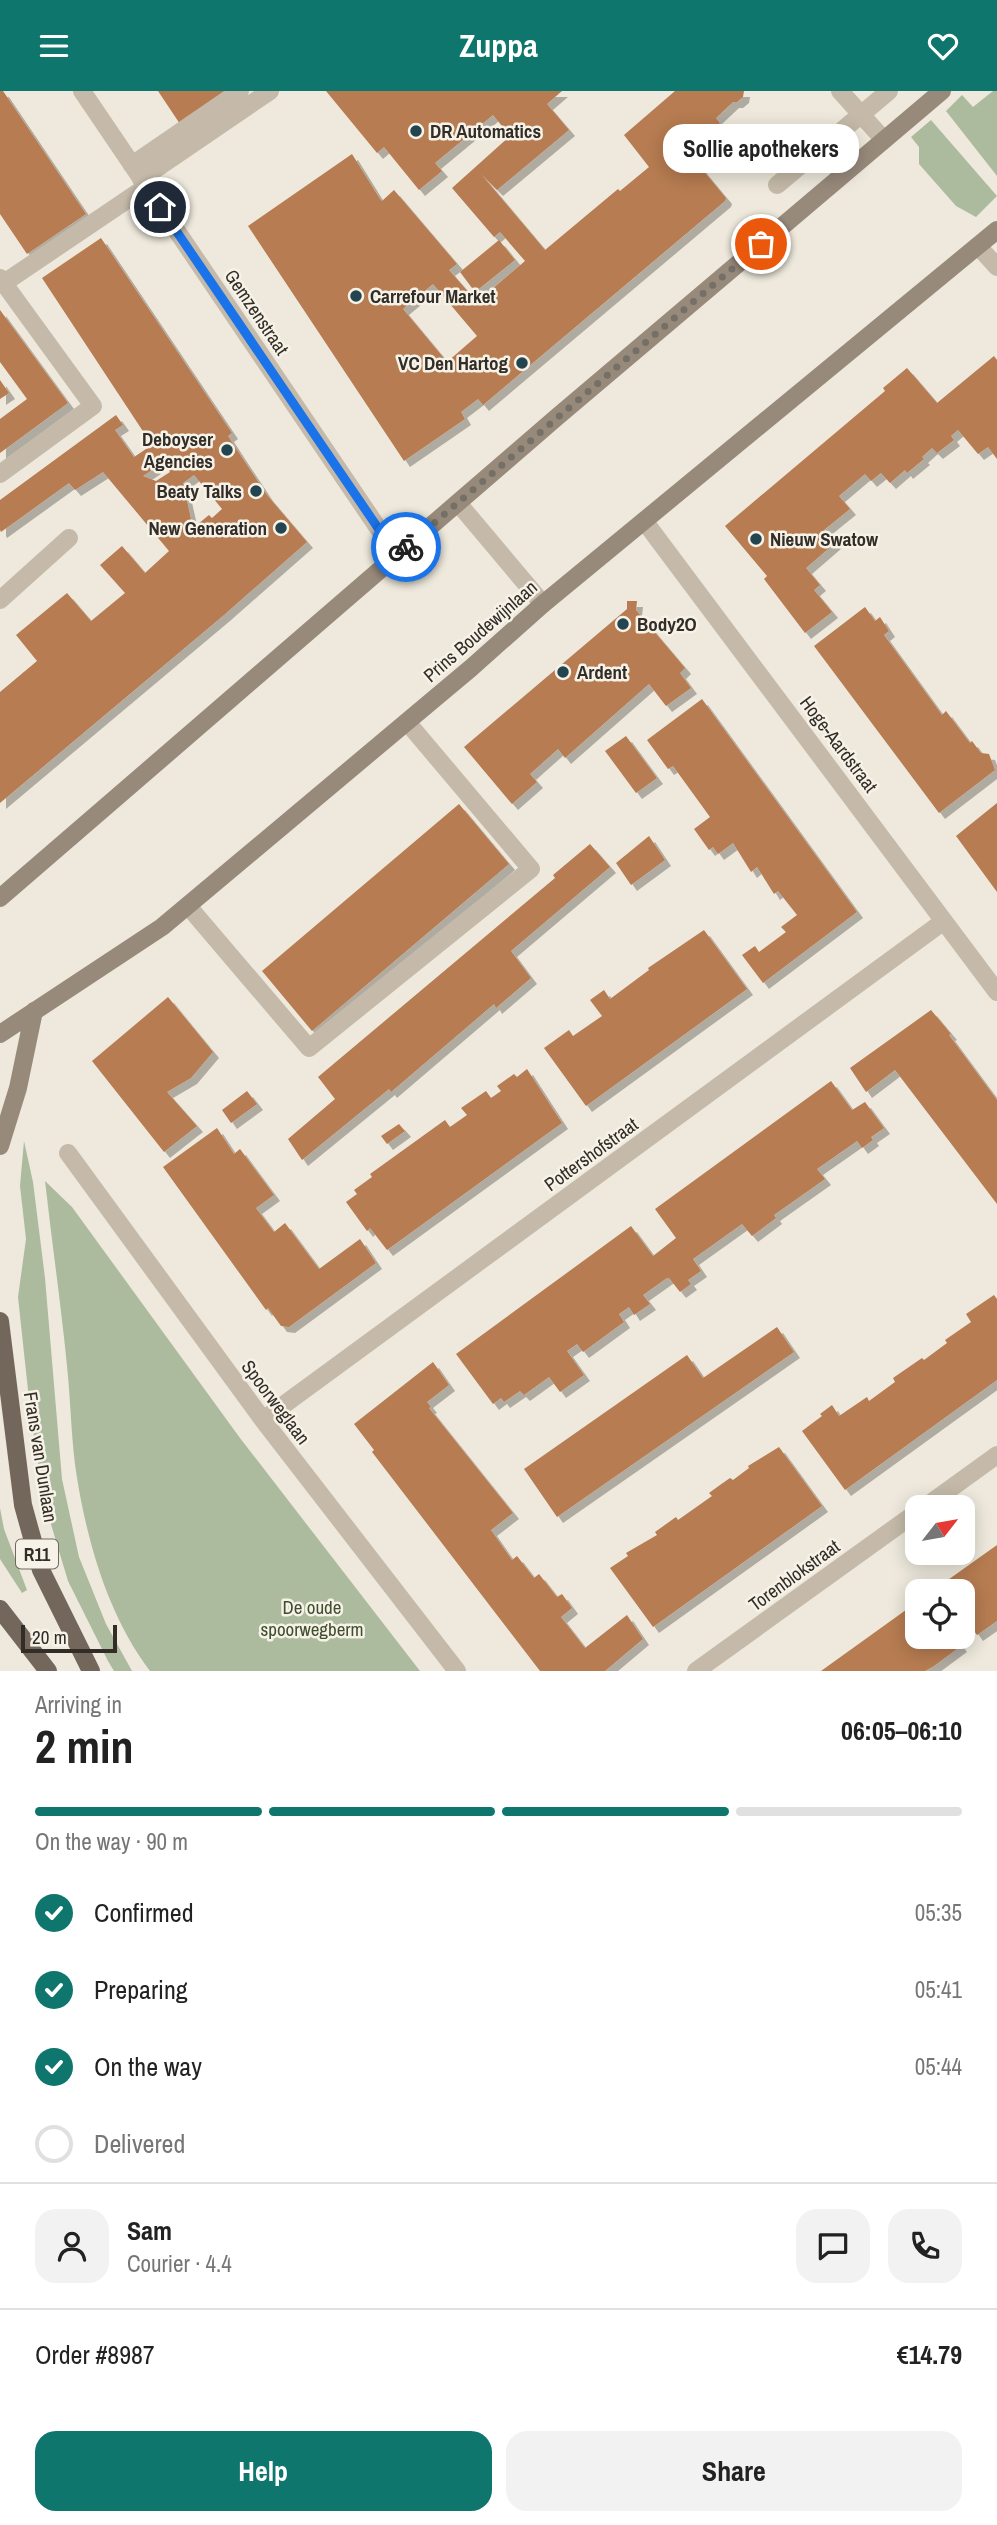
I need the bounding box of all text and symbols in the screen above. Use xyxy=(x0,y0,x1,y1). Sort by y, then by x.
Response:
text: Zuppa xyxy=(459,24,538,67)
icon: menu xyxy=(35,27,73,65)
icon: heart xyxy=(924,27,962,65)
place label: DR Automatics xyxy=(430,118,541,144)
marker: DR Automatics xyxy=(408,123,424,139)
callout: Sollie apothekers xyxy=(663,125,859,174)
text: Sollie apothekers xyxy=(683,133,839,164)
pin xyxy=(130,177,190,237)
icon: home xyxy=(141,188,179,226)
pin xyxy=(731,214,791,274)
icon: bag xyxy=(742,225,780,263)
street label: Gemzenstraat xyxy=(219,264,296,360)
place label: Carrefour Market xyxy=(370,283,496,309)
marker: Carrefour Market xyxy=(348,288,364,304)
place label: VC Den Hartog xyxy=(398,350,508,376)
marker: VC Den Hartog xyxy=(514,355,530,371)
place label: Deboyser Agencies xyxy=(142,426,213,474)
marker: Deboyser Agencies xyxy=(219,442,235,458)
place label: Beaty Talks xyxy=(157,478,242,504)
marker: Beaty Talks xyxy=(248,483,264,499)
courier xyxy=(371,512,441,582)
place label: New Generation xyxy=(148,515,267,541)
marker: New Generation xyxy=(273,520,289,536)
place label: Nieuw Swatow xyxy=(770,526,879,552)
icon: bike xyxy=(387,528,425,566)
marker: Nieuw Swatow xyxy=(748,531,764,547)
street label: Prins Boudewijnlaan xyxy=(418,574,542,688)
place label: Body2O xyxy=(637,611,697,637)
marker: Body2O xyxy=(615,616,631,632)
place label: Ardent xyxy=(577,659,627,685)
marker: Ardent xyxy=(555,664,571,680)
street label: Hoge-Aardstraat xyxy=(794,691,884,798)
street label: Pottershofstraat xyxy=(539,1111,644,1197)
street label: Spoorweglaan xyxy=(236,1354,316,1450)
street label: Frans van Dunlaan xyxy=(18,1390,64,1524)
north arrow xyxy=(905,1495,975,1565)
map controls xyxy=(905,1495,975,1649)
street label: Torenblokstraat xyxy=(743,1533,845,1617)
road number: R11 xyxy=(16,1539,58,1569)
button: locate xyxy=(905,1579,975,1649)
park label: De oude spoorwegberm xyxy=(260,1594,364,1642)
scale bar xyxy=(21,1622,117,1654)
text: 20 m xyxy=(32,1624,67,1650)
text: Arriving in xyxy=(35,1689,122,1720)
text: 06:05–06:10 xyxy=(841,1713,962,1748)
text: 2 min xyxy=(35,1715,134,1777)
text: On the way · 90 m xyxy=(35,1826,188,1857)
icon: check xyxy=(35,1894,73,1932)
text: Confirmed xyxy=(94,1895,194,1930)
text: 05:35 xyxy=(915,1897,962,1928)
icon: check xyxy=(35,1971,73,2009)
text: Preparing xyxy=(94,1972,188,2007)
text: 05:41 xyxy=(915,1974,962,2005)
icon: check xyxy=(35,2048,73,2086)
text: On the way xyxy=(94,2049,202,2084)
text: 05:44 xyxy=(915,2051,962,2082)
text: Delivered xyxy=(94,2126,185,2161)
button: person xyxy=(35,2209,109,2283)
button: chat xyxy=(796,2209,870,2283)
button: phone xyxy=(888,2209,962,2283)
text: Sam xyxy=(127,2213,172,2248)
text: Courier · 4.4 xyxy=(127,2248,232,2279)
text: Order #8987 xyxy=(35,2337,155,2372)
text: €14.79 xyxy=(897,2337,962,2372)
button: Help xyxy=(35,2431,492,2511)
button: Share xyxy=(506,2431,962,2511)

